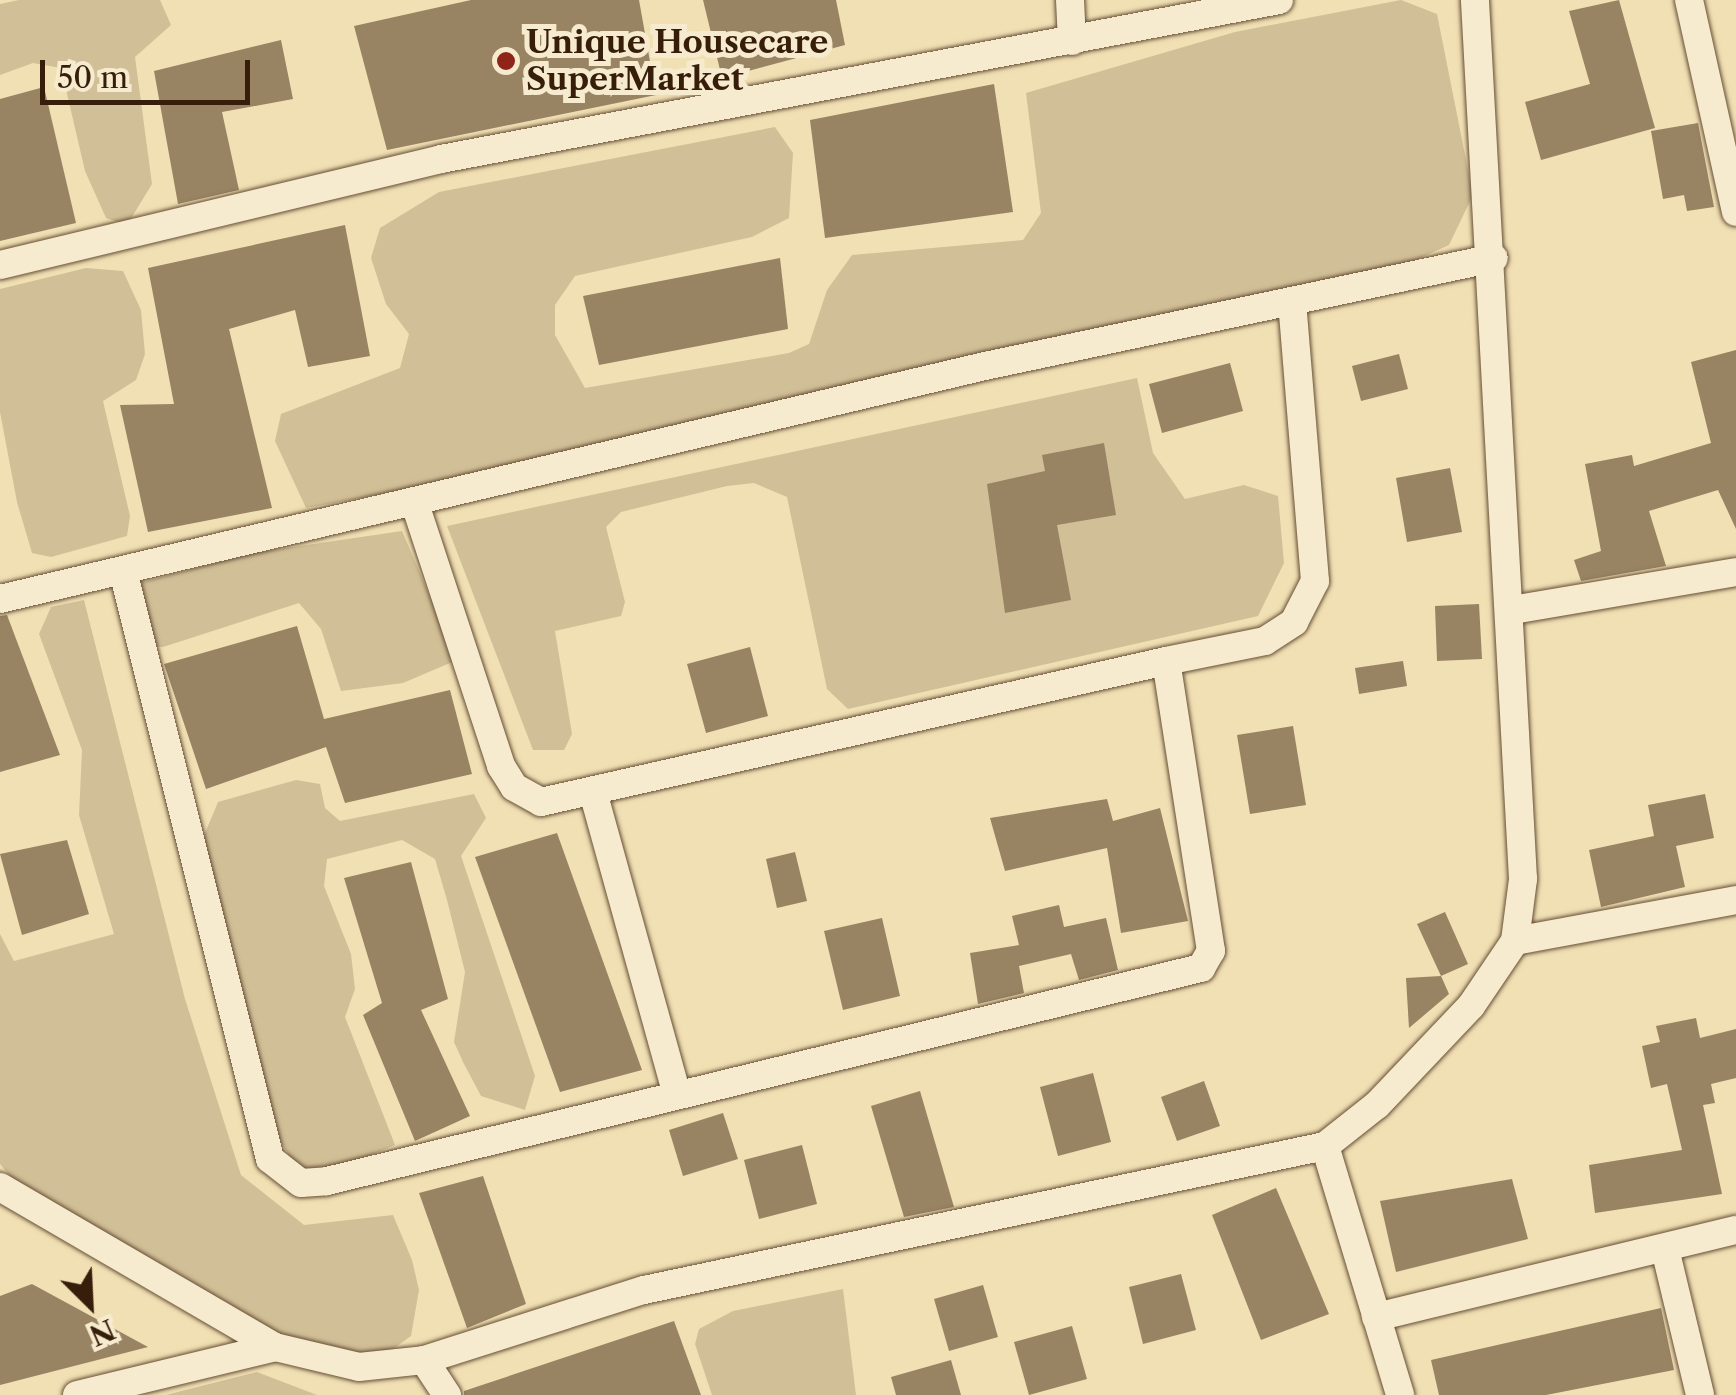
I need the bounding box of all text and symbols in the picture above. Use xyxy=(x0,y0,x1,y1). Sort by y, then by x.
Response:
place label: Unique Housecare SuperMarket xyxy=(526,24,828,99)
scale bar xyxy=(45,40,255,102)
marker: Unique Housecare SuperMarket xyxy=(495,50,517,72)
text: 50 m xyxy=(57,59,128,96)
north arrow xyxy=(40,1255,140,1355)
text: N xyxy=(84,1312,120,1353)

